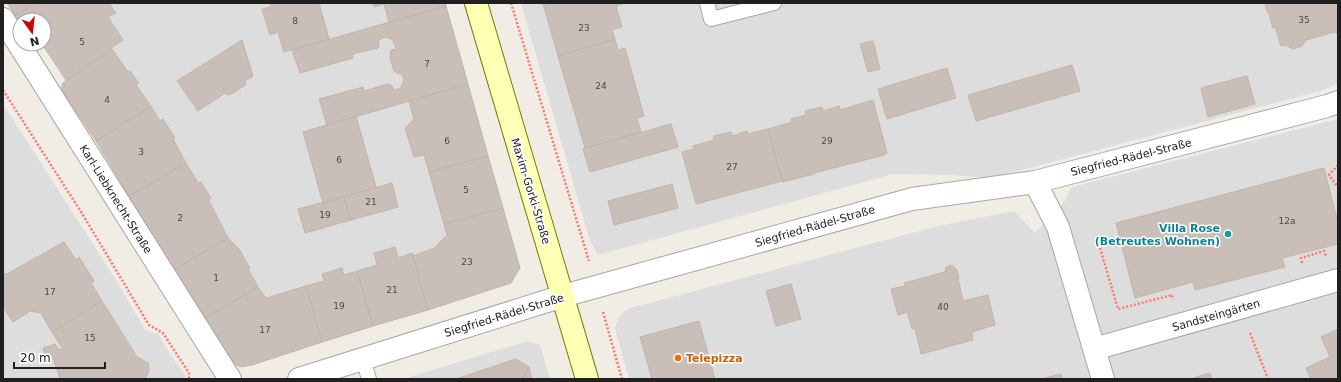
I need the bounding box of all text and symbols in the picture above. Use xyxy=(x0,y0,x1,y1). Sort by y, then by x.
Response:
north arrow xyxy=(12,12,52,52)
house number: 35 xyxy=(1298,15,1310,25)
house number: 8 xyxy=(292,16,298,26)
house number: 23 xyxy=(578,23,590,33)
text: N xyxy=(28,34,41,49)
house number: 5 xyxy=(79,37,85,47)
house number: 7 xyxy=(424,59,430,69)
house number: 24 xyxy=(595,81,607,91)
house number: 4 xyxy=(104,95,110,105)
house number: 6 xyxy=(444,136,450,146)
street label: Maxim-Gorki-Straße xyxy=(508,136,553,246)
house number: 29 xyxy=(821,136,833,146)
street label: Siegfried-Rädel-Straße xyxy=(1069,136,1193,179)
street label: Karl-Liebknecht-Straße xyxy=(77,142,155,256)
house number: 3 xyxy=(138,147,144,157)
house number: 6 xyxy=(336,155,342,165)
house number: 27 xyxy=(726,162,738,172)
house number: 5 xyxy=(463,185,469,195)
house number: 21 xyxy=(365,197,377,207)
street label: Siegfried-Rädel-Straße xyxy=(754,203,877,250)
house number: 19 xyxy=(319,210,331,220)
house number: 2 xyxy=(177,213,183,223)
house number: 12a xyxy=(1279,216,1295,226)
place label: Villa Rose (Betreutes Wohnen) xyxy=(1095,222,1220,248)
marker: Villa Rose (Betreutes Wohnen) xyxy=(1223,229,1233,239)
house number: 23 xyxy=(461,257,473,267)
house number: 1 xyxy=(213,273,219,283)
house number: 21 xyxy=(386,285,398,295)
house number: 17 xyxy=(44,287,56,297)
street label: Siegfried-Rädel-Straße xyxy=(443,291,566,340)
street label: Sandsteingärten xyxy=(1171,297,1262,334)
house number: 19 xyxy=(333,301,345,311)
house number: 40 xyxy=(937,302,949,312)
house number: 17 xyxy=(259,325,271,335)
house number: 15 xyxy=(84,333,96,343)
scale bar xyxy=(14,344,105,370)
text: 20 m xyxy=(20,351,51,365)
place label: Telepizza xyxy=(686,352,743,365)
marker: Telepizza xyxy=(673,353,683,363)

